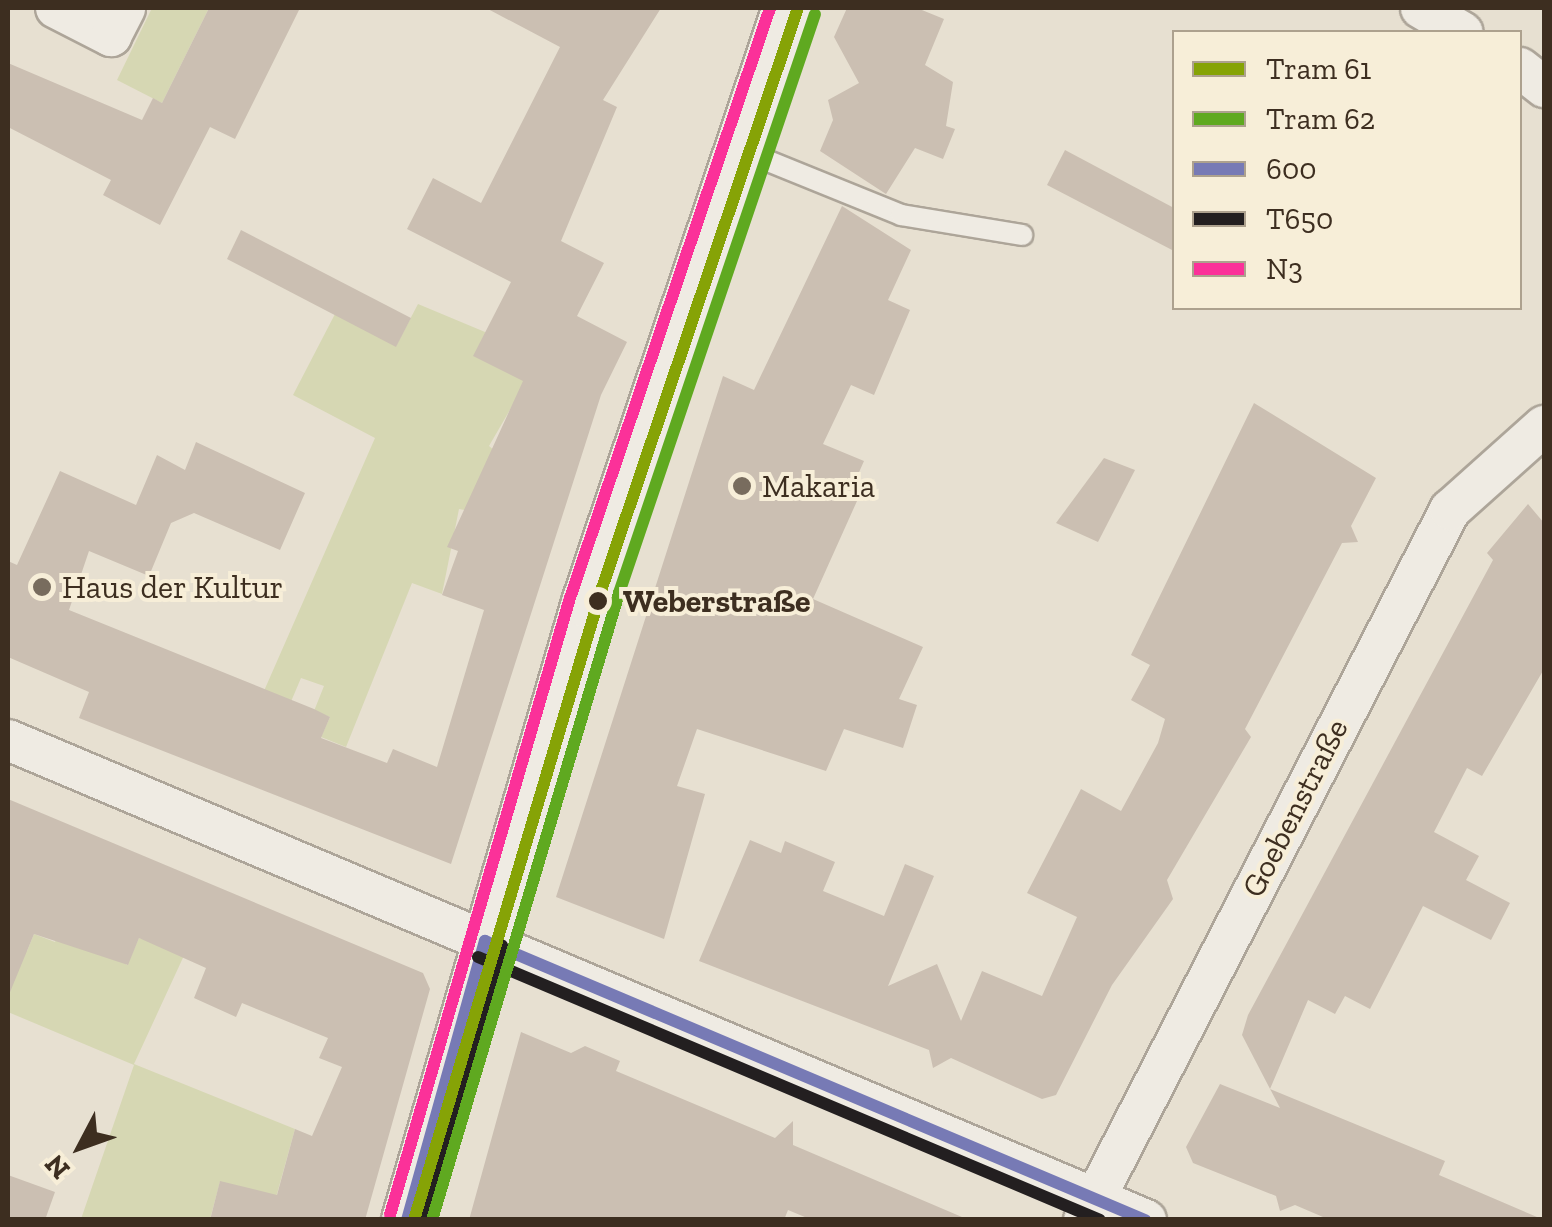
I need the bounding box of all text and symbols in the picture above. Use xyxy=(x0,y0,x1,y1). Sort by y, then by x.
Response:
legend xyxy=(1172,30,1522,310)
text: Tram 61 xyxy=(1266,51,1371,87)
text: Tram 62 xyxy=(1266,101,1375,137)
text: 600 xyxy=(1266,151,1317,187)
text: T650 xyxy=(1266,201,1333,237)
text: N3 xyxy=(1266,251,1303,287)
place label: Makaria xyxy=(762,467,875,505)
marker: Makaria xyxy=(731,475,753,497)
place label: Haus der Kultur xyxy=(62,568,284,606)
marker: Haus der Kultur xyxy=(31,576,53,598)
place label: Weberstraße xyxy=(623,582,810,620)
marker: Weberstraße xyxy=(582,585,614,617)
street label: Goebenstraße xyxy=(1234,713,1356,903)
north arrow xyxy=(30,1097,130,1197)
text: N xyxy=(38,1148,76,1186)

